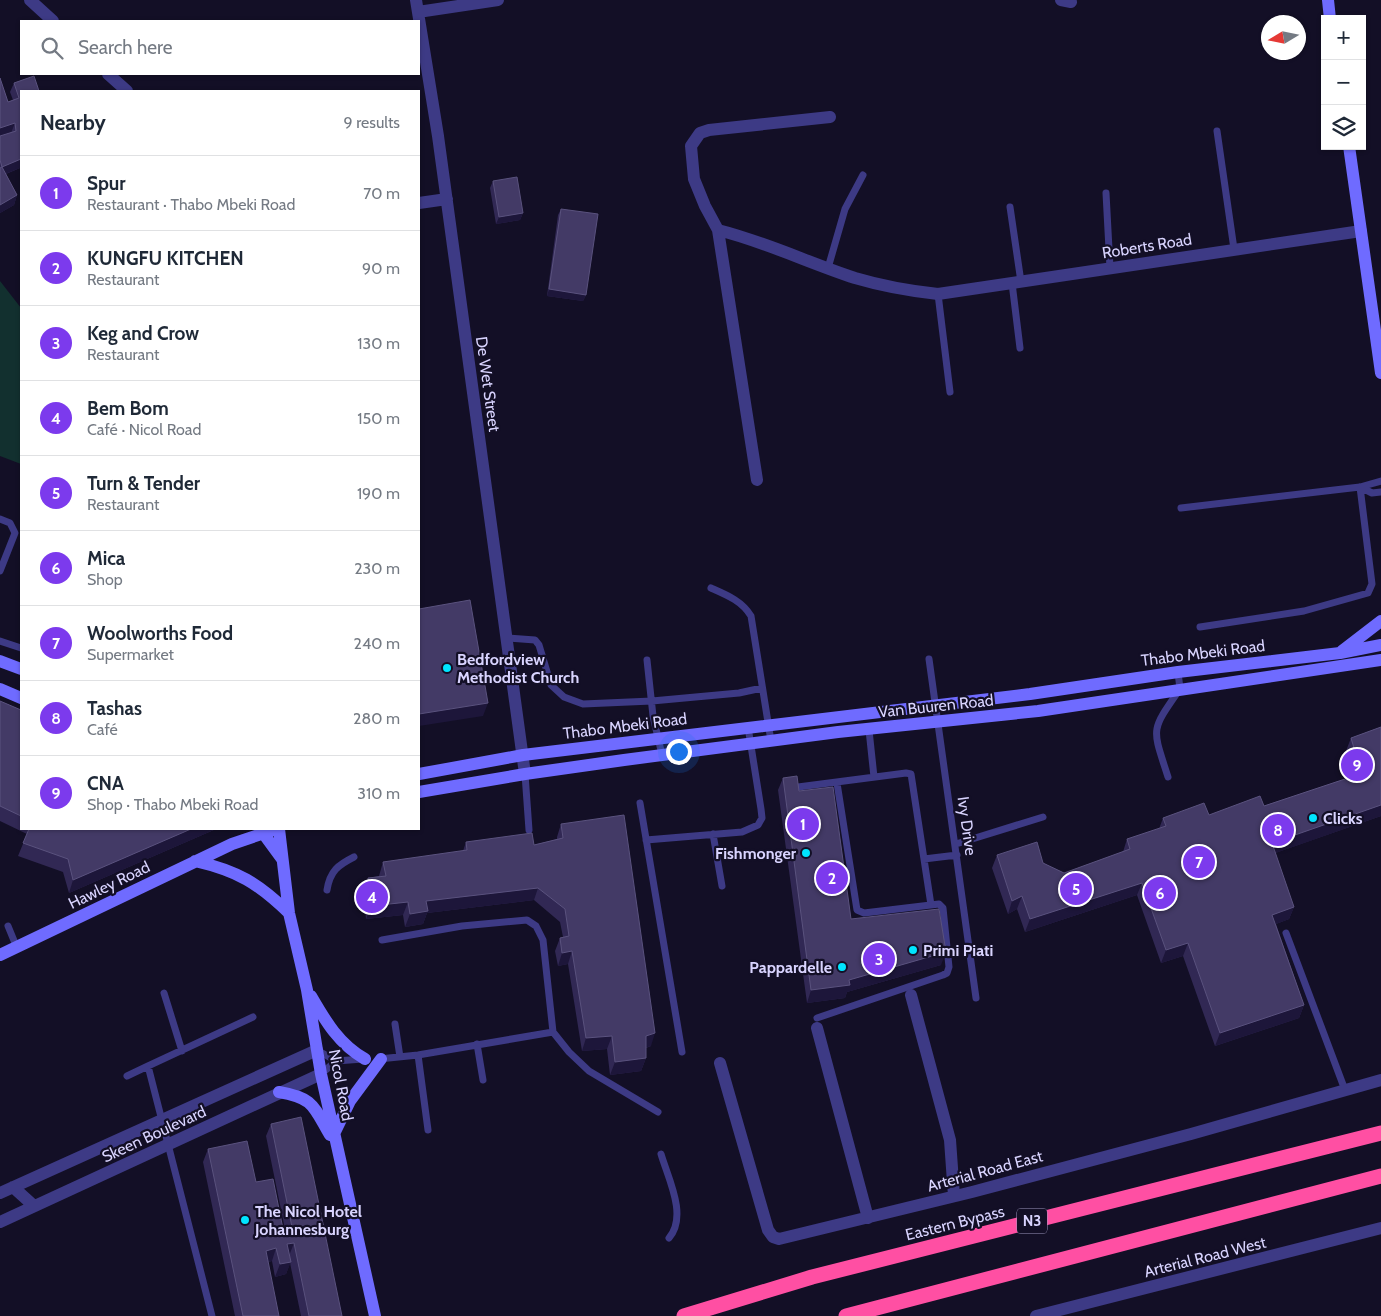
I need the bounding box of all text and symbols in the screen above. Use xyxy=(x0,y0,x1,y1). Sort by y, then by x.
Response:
north arrow xyxy=(1261,15,1306,60)
map controls xyxy=(1321,15,1366,150)
button: + xyxy=(1321,15,1366,60)
search box xyxy=(20,20,420,75)
icon: search xyxy=(38,34,66,62)
text: Search here xyxy=(78,36,172,59)
button: − xyxy=(1321,60,1366,105)
button: layers xyxy=(1321,105,1366,150)
text: Nearby xyxy=(40,110,106,135)
text: 9 results xyxy=(344,113,400,132)
text: Spur xyxy=(87,172,126,195)
text: 1 xyxy=(53,184,59,203)
text: 70 m xyxy=(363,184,400,203)
text: Restaurant · Thabo Mbeki Road xyxy=(87,195,295,214)
street label: Roberts Road xyxy=(1101,230,1193,262)
text: KUNGFU KITCHEN xyxy=(87,247,244,270)
text: 2 xyxy=(52,259,60,278)
text: 90 m xyxy=(362,259,400,278)
text: Restaurant xyxy=(87,270,159,289)
text: Keg and Crow xyxy=(87,322,199,345)
text: 3 xyxy=(52,334,60,353)
text: 130 m xyxy=(357,334,400,353)
street label: De Wet Street xyxy=(472,335,504,434)
text: Restaurant xyxy=(87,345,159,364)
text: Bem Bom xyxy=(87,397,169,420)
text: 4 xyxy=(51,409,61,428)
text: 150 m xyxy=(357,409,400,428)
text: Café · Nicol Road xyxy=(87,420,201,439)
text: Turn & Tender xyxy=(87,472,200,495)
text: 5 xyxy=(52,484,60,503)
text: 190 m xyxy=(357,484,400,503)
text: Restaurant xyxy=(87,495,159,514)
text: Mica xyxy=(87,547,125,570)
text: 6 xyxy=(52,559,61,578)
text: 230 m xyxy=(354,559,400,578)
text: Shop xyxy=(87,570,123,589)
text: Woolworths Food xyxy=(87,622,233,645)
text: 7 xyxy=(52,634,60,653)
text: 240 m xyxy=(354,634,400,653)
street label: Thabo Mbeki Road xyxy=(1140,636,1266,670)
text: Supermarket xyxy=(87,645,174,664)
place label: Bedfordview Methodist Church xyxy=(457,650,579,687)
marker: Bedfordview Methodist Church xyxy=(441,662,453,674)
street label: Van Buuren Road xyxy=(877,690,995,722)
text: Tashas xyxy=(87,697,142,720)
text: 8 xyxy=(51,709,61,728)
text: 280 m xyxy=(353,709,400,728)
street label: Thabo Mbeki Road xyxy=(562,709,688,743)
text: Café xyxy=(87,720,118,739)
your location xyxy=(666,739,692,765)
pin: 9 xyxy=(1341,746,1373,784)
text: CNA xyxy=(87,772,124,795)
text: 9 xyxy=(52,784,61,803)
text: 310 m xyxy=(357,784,400,803)
text: Shop · Thabo Mbeki Road xyxy=(87,795,258,814)
street label: Ivy Drive xyxy=(953,795,981,857)
pin: 1 xyxy=(787,805,819,843)
place label: Clicks xyxy=(1323,809,1363,828)
pin: 8 xyxy=(1262,811,1294,849)
marker: Clicks xyxy=(1307,812,1319,824)
pin: 7 xyxy=(1183,843,1215,881)
place label: Fishmonger xyxy=(715,844,797,863)
marker: Fishmonger xyxy=(800,847,812,859)
street label: Hawley Road xyxy=(65,857,153,913)
pin: 2 xyxy=(816,859,848,897)
pin: 5 xyxy=(1060,870,1092,908)
pin: 6 xyxy=(1144,874,1176,912)
pin: 4 xyxy=(356,878,388,916)
pin: 3 xyxy=(863,940,895,978)
place label: Primi Piati xyxy=(923,941,993,960)
marker: Primi Piati xyxy=(907,944,919,956)
place label: Pappardelle xyxy=(749,958,832,977)
marker: Pappardelle xyxy=(836,961,848,973)
street label: Nicol Road xyxy=(325,1048,357,1122)
street label: Skeen Boulevard xyxy=(99,1102,209,1166)
street label: Arterial Road East xyxy=(925,1146,1045,1196)
street label: Eastern Bypass xyxy=(903,1201,1007,1244)
place label: The Nicol Hotel Johannesburg xyxy=(254,1202,362,1239)
road number: N3 xyxy=(1017,1208,1047,1234)
marker: The Nicol Hotel Johannesburg xyxy=(239,1214,251,1226)
street label: Arterial Road West xyxy=(1142,1233,1269,1281)

